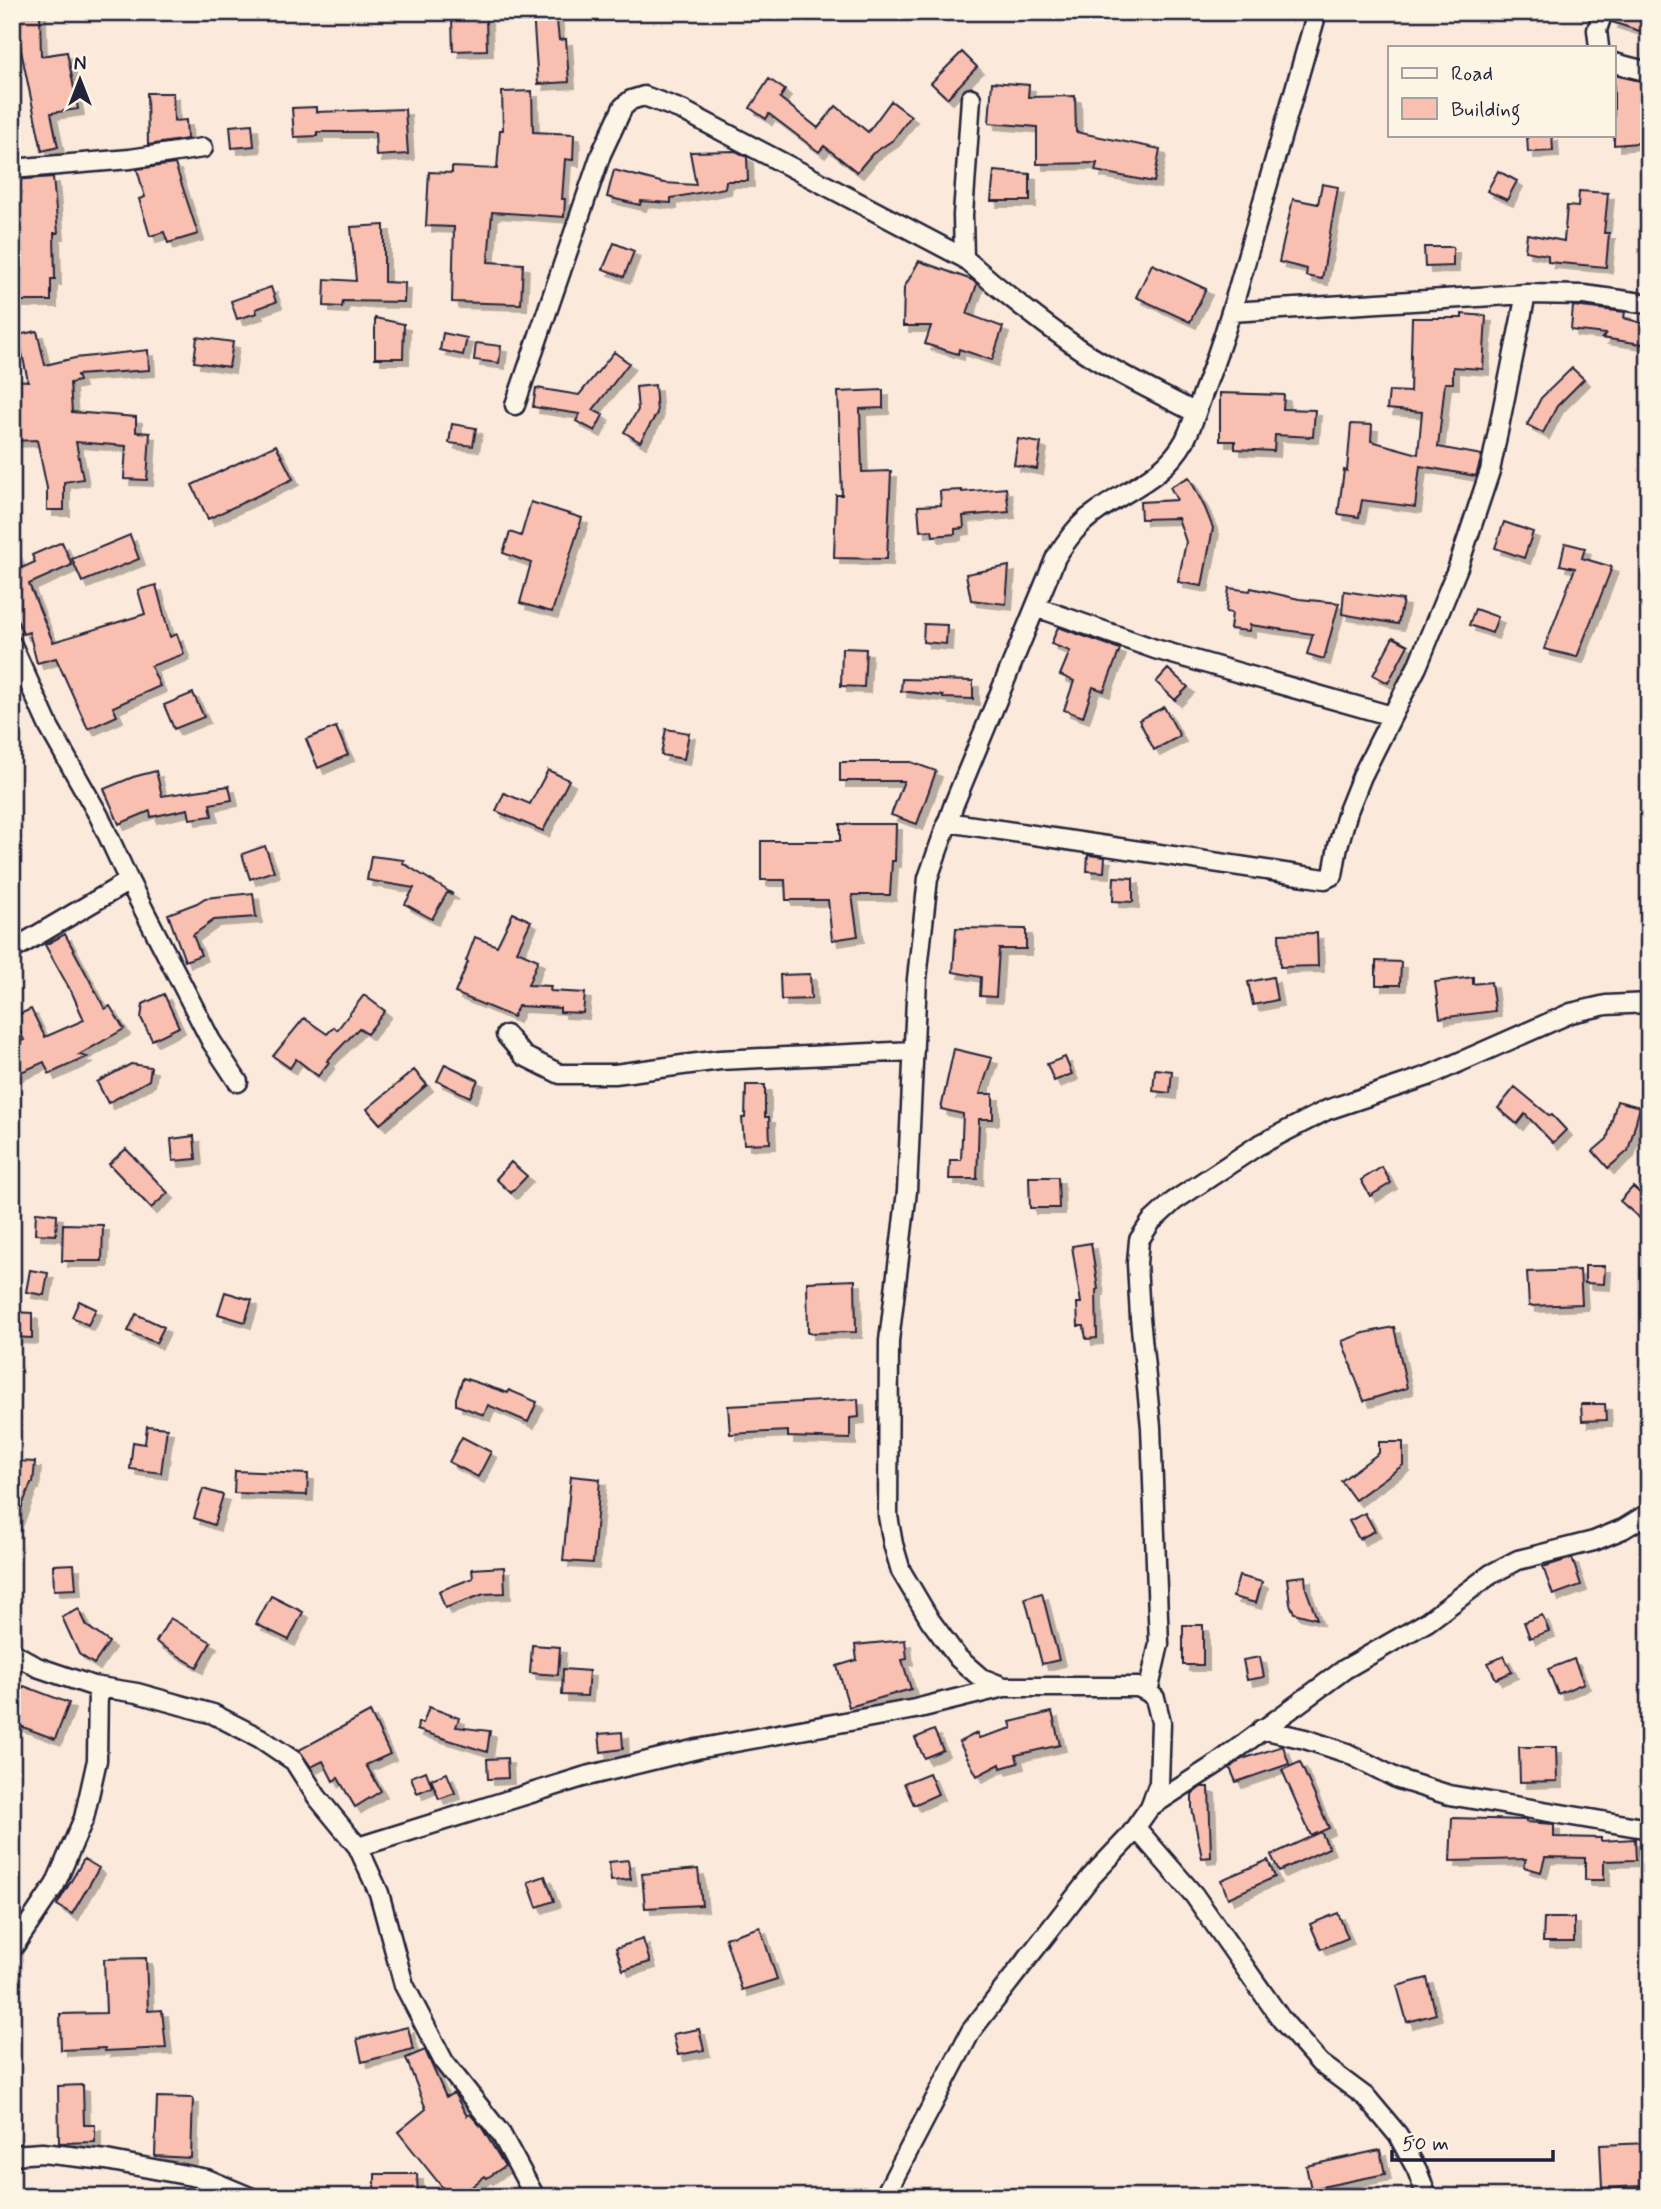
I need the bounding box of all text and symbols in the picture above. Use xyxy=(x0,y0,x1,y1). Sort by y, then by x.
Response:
north arrow xyxy=(46,46,116,116)
legend xyxy=(1388,46,1616,136)
text: N xyxy=(74,52,86,77)
text: Road xyxy=(1451,60,1493,88)
text: Building xyxy=(1451,96,1521,126)
scale bar xyxy=(1392,2118,1552,2162)
text: 50 m xyxy=(1402,2130,1449,2158)

